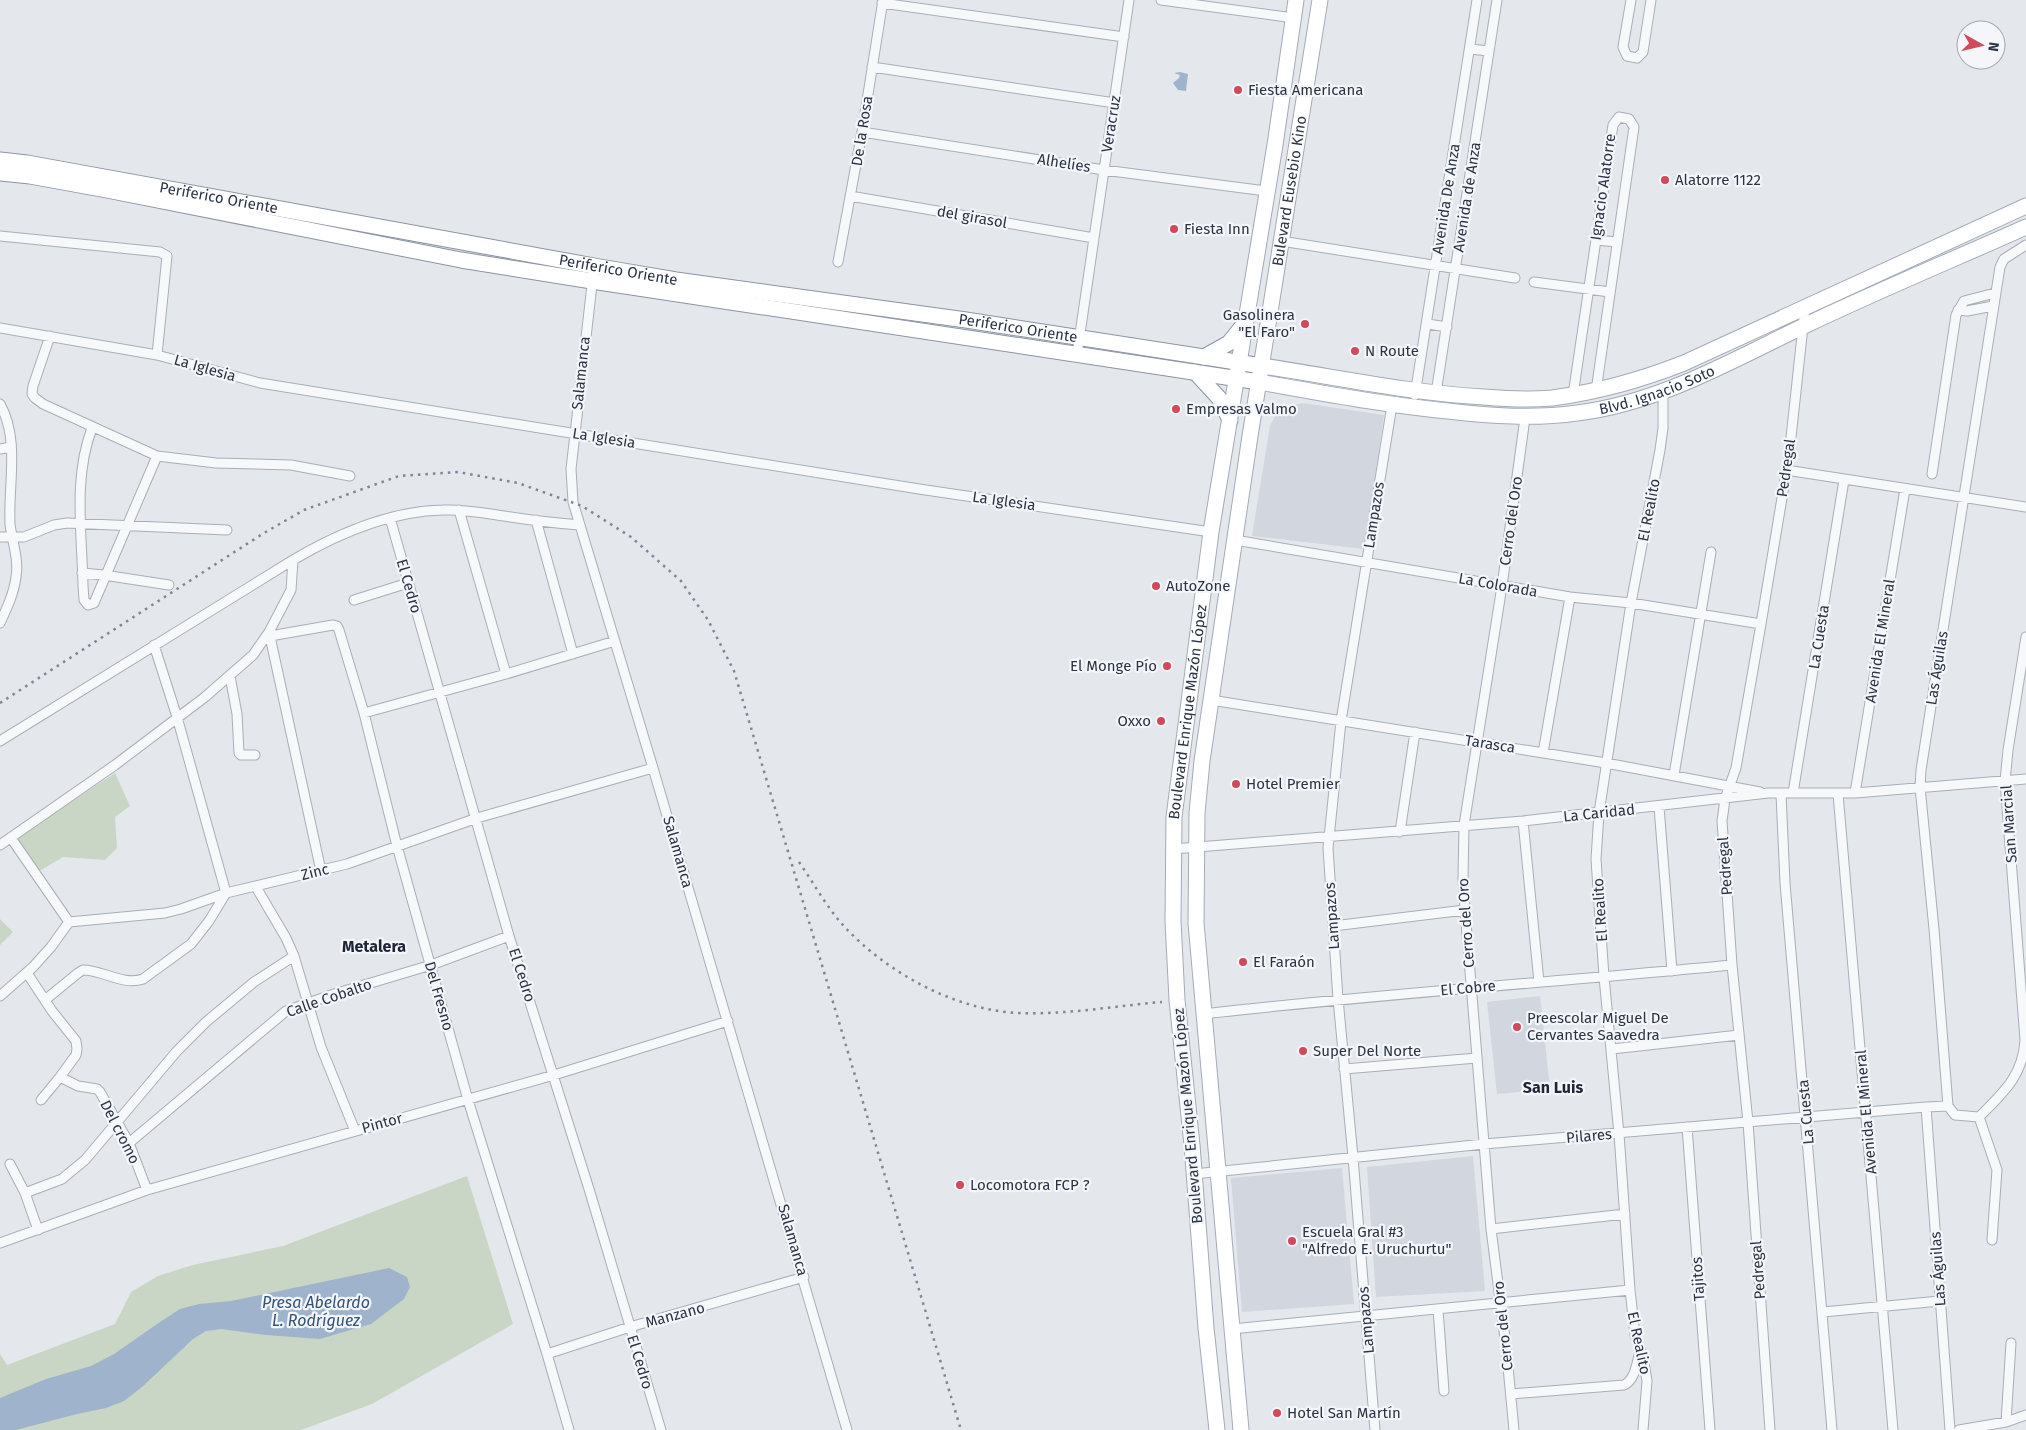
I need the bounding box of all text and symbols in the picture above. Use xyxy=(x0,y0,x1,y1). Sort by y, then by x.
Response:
north arrow xyxy=(1956,20,2006,70)
text: N xyxy=(1984,41,2002,53)
place label: Fiesta Americana xyxy=(1248,81,1363,99)
marker: Fiesta Americana xyxy=(1232,84,1244,96)
street label: Veracruz xyxy=(1098,94,1124,154)
street label: De la Rosa xyxy=(848,95,876,167)
street label: Bulevard Eusebio Kino xyxy=(1268,114,1310,267)
street label: Ignacio Alatorre xyxy=(1587,132,1619,242)
street label: Avenida de Anza xyxy=(1449,141,1485,253)
street label: Avenida De Anza xyxy=(1428,142,1464,256)
street label: Alhelíes xyxy=(1036,150,1092,176)
place label: Alatorre 1122 xyxy=(1675,171,1761,189)
marker: Alatorre 1122 xyxy=(1659,174,1671,186)
street label: Periferico Oriente xyxy=(158,178,279,217)
street label: del girasol xyxy=(935,202,1009,232)
place label: Fiesta Inn xyxy=(1184,220,1250,238)
marker: Fiesta Inn xyxy=(1168,223,1180,235)
street label: Periferico Oriente xyxy=(558,251,679,289)
place label: Gasolinera "El Faro" xyxy=(1223,306,1295,341)
street label: Periferico Oriente xyxy=(957,310,1079,346)
marker: Gasolinera "El Faro" xyxy=(1299,318,1311,330)
street label: Salamanca xyxy=(568,335,594,411)
place label: N Route xyxy=(1365,342,1419,360)
marker: N Route xyxy=(1349,345,1361,357)
street label: La Iglesia xyxy=(172,351,238,385)
street label: Blvd. Ignacio Soto xyxy=(1598,362,1718,418)
place label: Empresas Valmo xyxy=(1186,400,1297,418)
marker: Empresas Valmo xyxy=(1170,403,1182,415)
street label: La Iglesia xyxy=(571,424,637,452)
street label: Pedregal xyxy=(1773,437,1799,498)
street label: Cerro del Oro xyxy=(1496,475,1526,567)
street label: El Realito xyxy=(1634,477,1664,543)
street label: Lampazos xyxy=(1360,480,1388,550)
street label: La Iglesia xyxy=(971,488,1037,514)
street label: El Cedro xyxy=(393,557,425,615)
street label: La Colorada xyxy=(1457,569,1539,601)
place label: AutoZone xyxy=(1166,577,1231,595)
street label: Avenida El Mineral xyxy=(1861,577,1899,704)
marker: AutoZone xyxy=(1150,580,1162,592)
street label: Boulevard Enrique Mazón López xyxy=(1165,603,1211,820)
street label: La Cuesta xyxy=(1805,603,1833,671)
street label: Las Águilas xyxy=(1922,630,1952,706)
place label: El Monge Pío xyxy=(1070,657,1157,675)
marker: El Monge Pío xyxy=(1161,660,1173,672)
place label: Oxxo xyxy=(1118,712,1151,730)
marker: Oxxo xyxy=(1155,715,1167,727)
street label: Tarasca xyxy=(1464,731,1516,757)
place label: Hotel Premier xyxy=(1246,775,1340,793)
marker: Hotel Premier xyxy=(1230,778,1242,790)
street label: San Marcial xyxy=(1997,784,2021,864)
street label: La Caridad xyxy=(1562,800,1636,826)
street label: Salamanca xyxy=(659,814,697,890)
street label: Pedregal xyxy=(1714,835,1736,896)
street label: Zinc xyxy=(299,860,331,884)
street label: Cerro del Oro xyxy=(1454,877,1478,969)
street label: El Realito xyxy=(1589,878,1611,942)
street label: Lampazos xyxy=(1321,882,1343,950)
district label: Metalera xyxy=(342,937,406,956)
street label: El Cedro xyxy=(505,946,539,1004)
place label: El Faraón xyxy=(1253,953,1315,971)
marker: El Faraón xyxy=(1237,956,1249,968)
street label: Del Fresno xyxy=(421,959,457,1033)
street label: Calle Cobalto xyxy=(284,975,374,1021)
street label: El Cobre xyxy=(1440,977,1496,999)
street label: Boulevard Enrique Mazón López xyxy=(1170,1007,1206,1225)
place label: Preescolar Miguel De Cervantes Saavedra xyxy=(1527,1009,1669,1044)
marker: Preescolar Miguel De Cervantes Saavedra xyxy=(1511,1021,1523,1033)
place label: Super Del Norte xyxy=(1313,1042,1421,1060)
marker: Super Del Norte xyxy=(1297,1045,1309,1057)
street label: Avenida El Mineral xyxy=(1852,1048,1880,1175)
district label: San Luis xyxy=(1523,1078,1583,1097)
street label: La Cuesta xyxy=(1794,1079,1818,1145)
street label: Del cromo xyxy=(96,1097,144,1167)
street label: Pintor xyxy=(360,1109,405,1137)
street label: Pilares xyxy=(1565,1125,1613,1147)
place label: Locomotora FCP ? xyxy=(970,1176,1090,1194)
marker: Locomotora FCP ? xyxy=(954,1179,966,1191)
street label: Salamanca xyxy=(774,1202,812,1278)
place label: Escuela Gral #3 "Alfredo E. Uruchurtu" xyxy=(1302,1223,1451,1258)
street label: Las Águilas xyxy=(1926,1231,1950,1307)
marker: Escuela Gral #3 "Alfredo E. Uruchurtu" xyxy=(1286,1235,1298,1247)
street label: Pedregal xyxy=(1747,1239,1769,1300)
street label: Tajitos xyxy=(1687,1256,1709,1302)
street label: Cerro del Oro xyxy=(1489,1280,1517,1372)
street label: Lampazos xyxy=(1354,1286,1378,1354)
water label: Presa Abelardo L. Rodríguez xyxy=(262,1293,370,1330)
street label: Manzano xyxy=(643,1298,707,1332)
street label: El Realito xyxy=(1624,1310,1654,1376)
street label: El Cedro xyxy=(623,1333,657,1391)
place label: Hotel San Martín xyxy=(1287,1404,1401,1422)
marker: Hotel San Martín xyxy=(1271,1407,1283,1419)

